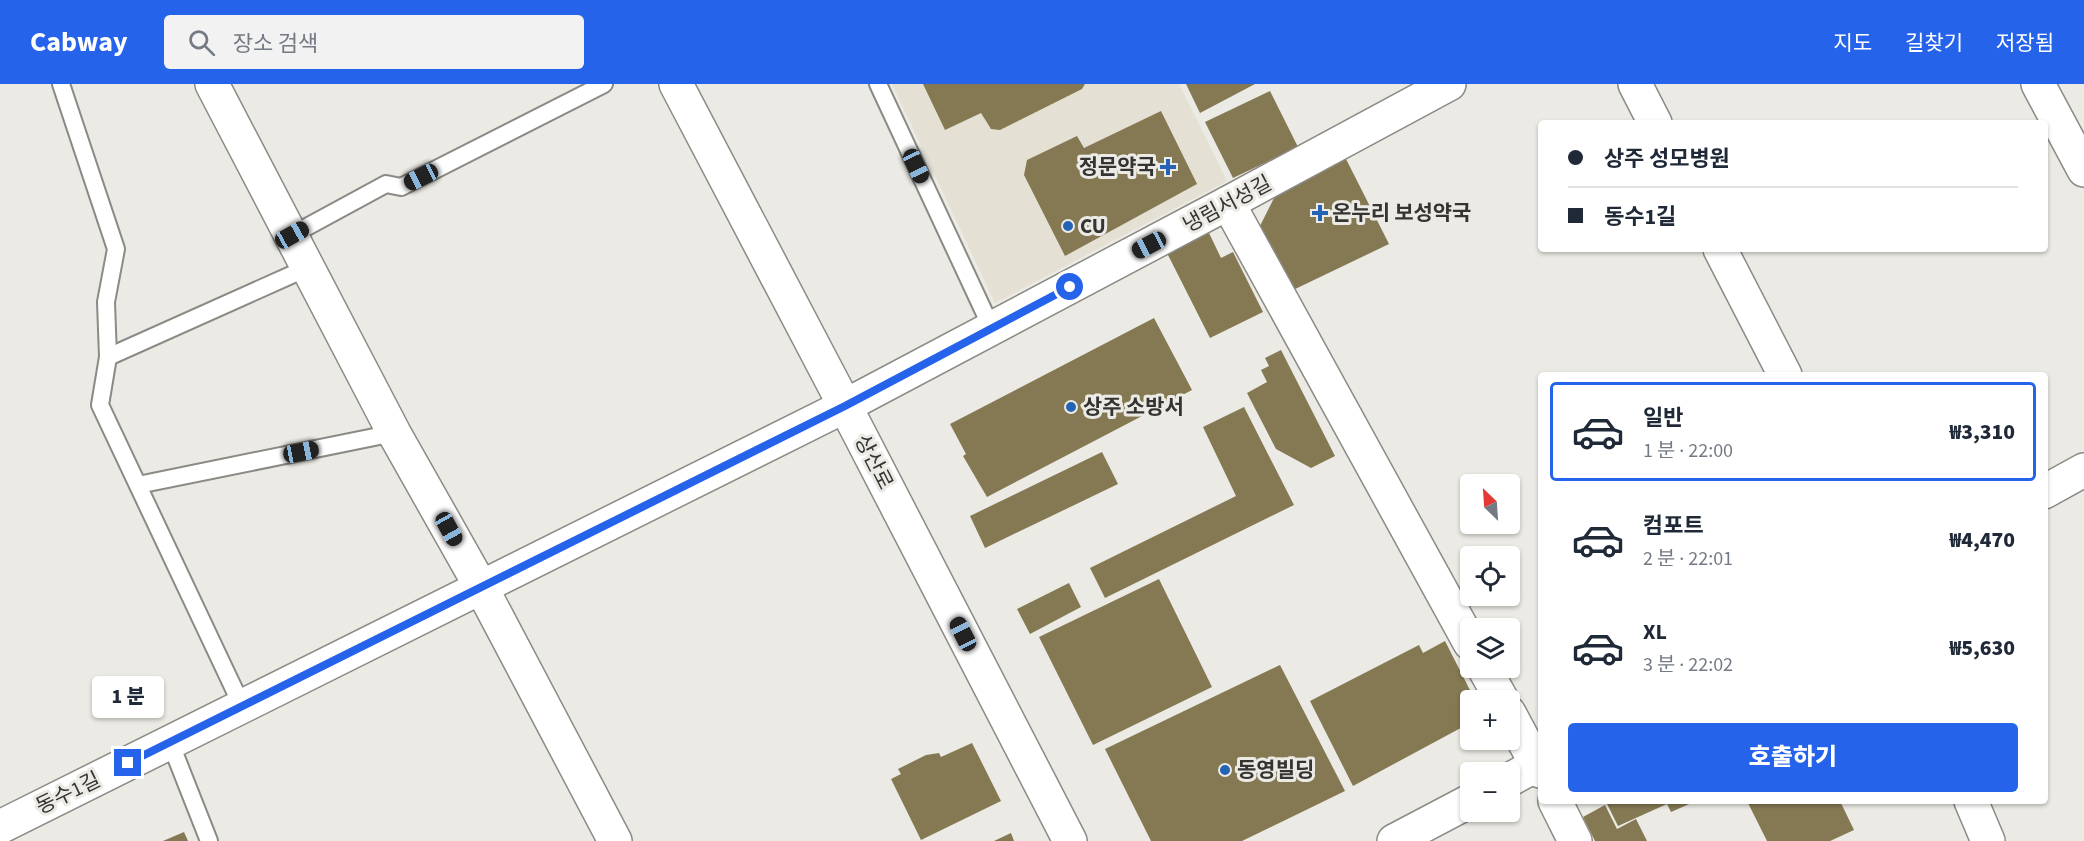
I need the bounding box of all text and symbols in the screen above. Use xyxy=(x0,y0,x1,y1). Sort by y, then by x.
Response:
search box xyxy=(164,15,584,69)
text: Cabway xyxy=(30,22,128,62)
icon: search xyxy=(185,26,218,59)
text: 장소 검색 xyxy=(233,28,318,60)
text: 지도 xyxy=(1833,28,1872,58)
text: 길찾기 xyxy=(1905,28,1963,58)
text: 저장됨 xyxy=(1996,28,2054,58)
text: 상주 성모병원 xyxy=(1604,143,1730,175)
car xyxy=(900,146,932,186)
place label: 정문약국 xyxy=(1079,152,1156,182)
marker: 정문약국 xyxy=(1161,160,1175,174)
car xyxy=(401,161,441,193)
street label: 냉림서성길 xyxy=(1177,168,1277,240)
place label: 온누리 보성약국 xyxy=(1332,198,1471,228)
text: 동수1길 xyxy=(1604,201,1676,233)
marker: 온누리 보성약국 xyxy=(1313,206,1327,220)
place label: CU xyxy=(1080,211,1106,241)
car xyxy=(272,218,312,252)
marker: CU xyxy=(1061,219,1075,233)
car xyxy=(1129,229,1169,261)
route start xyxy=(1056,273,1083,300)
place label: 상주 소방서 xyxy=(1083,392,1184,422)
marker: 상주 소방서 xyxy=(1064,400,1078,414)
text: 일반 xyxy=(1643,402,1683,434)
icon: car xyxy=(1571,405,1625,459)
text: ₩3,310 xyxy=(1949,416,2015,448)
street label: 상산로 xyxy=(847,429,901,495)
text: 1 분 · 22:00 xyxy=(1643,437,1733,465)
car xyxy=(282,440,320,464)
north arrow xyxy=(1460,474,1520,534)
map controls xyxy=(1460,474,1520,822)
car xyxy=(432,509,466,549)
text: 컴포트 xyxy=(1643,510,1704,542)
icon: car xyxy=(1571,513,1625,567)
text: ₩4,470 xyxy=(1949,524,2015,556)
text: 2 분 · 22:01 xyxy=(1643,545,1733,573)
button: locate xyxy=(1460,546,1520,606)
car xyxy=(947,614,979,654)
text: XL xyxy=(1643,616,1667,648)
button: layers xyxy=(1460,618,1520,678)
icon: car xyxy=(1571,621,1625,675)
text: ₩5,630 xyxy=(1949,632,2015,664)
text: 3 분 · 22:02 xyxy=(1643,651,1733,679)
callout: 1 분 xyxy=(92,676,164,718)
text: 1 분 xyxy=(111,683,145,711)
button: + xyxy=(1460,690,1520,750)
button: 호출하기 xyxy=(1568,723,2018,792)
route end xyxy=(114,749,141,776)
place label: 동영빌딩 xyxy=(1237,755,1314,785)
button: − xyxy=(1460,762,1520,822)
marker: 동영빌딩 xyxy=(1218,763,1232,777)
street label: 동수1길 xyxy=(31,765,105,821)

